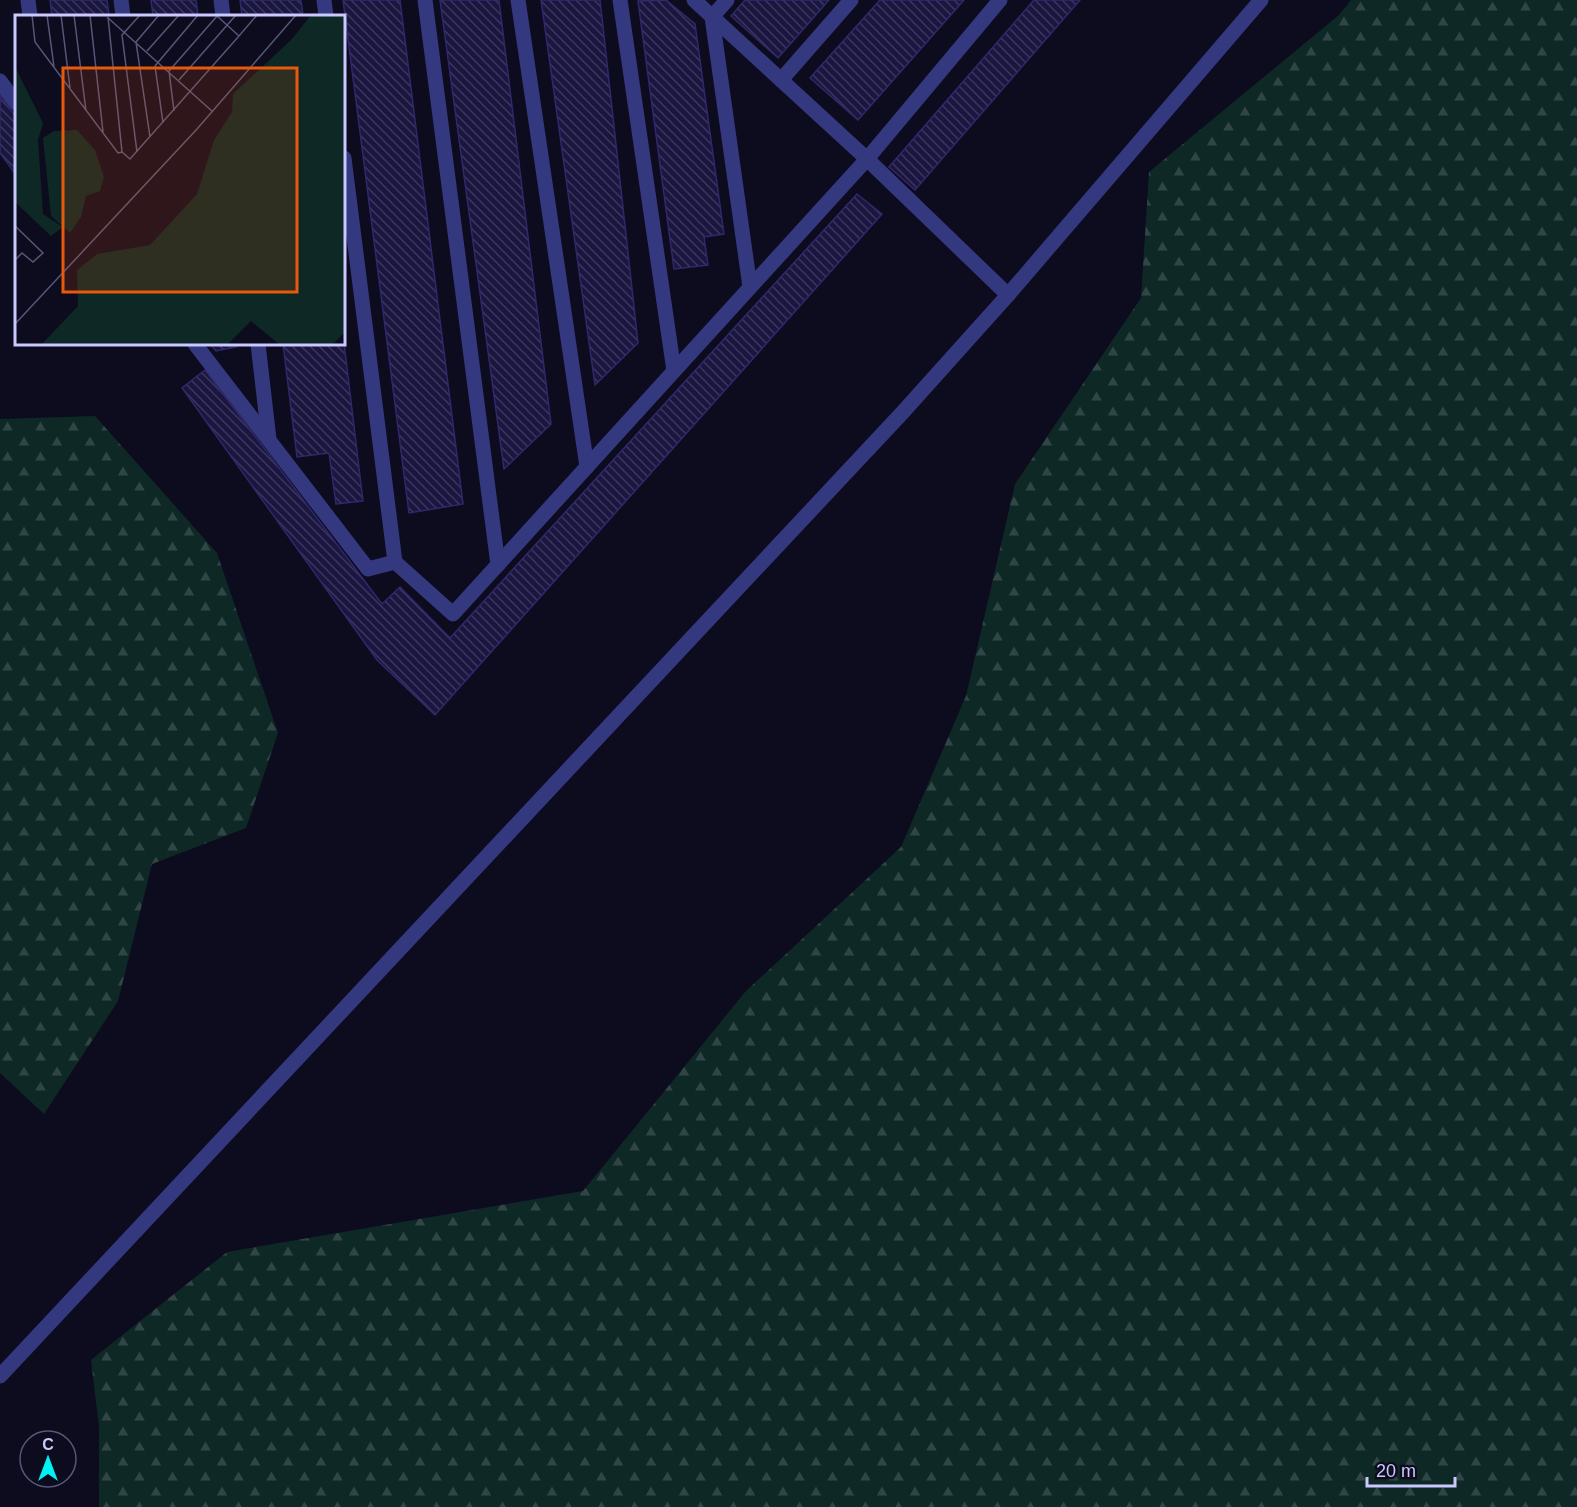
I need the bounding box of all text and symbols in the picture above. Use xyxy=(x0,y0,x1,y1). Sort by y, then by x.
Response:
inset map xyxy=(15,15,345,345)
north arrow xyxy=(18,1429,78,1489)
text: С xyxy=(42,1436,54,1453)
scale bar xyxy=(1367,1450,1456,1488)
text: 20 m xyxy=(1376,1461,1416,1481)

